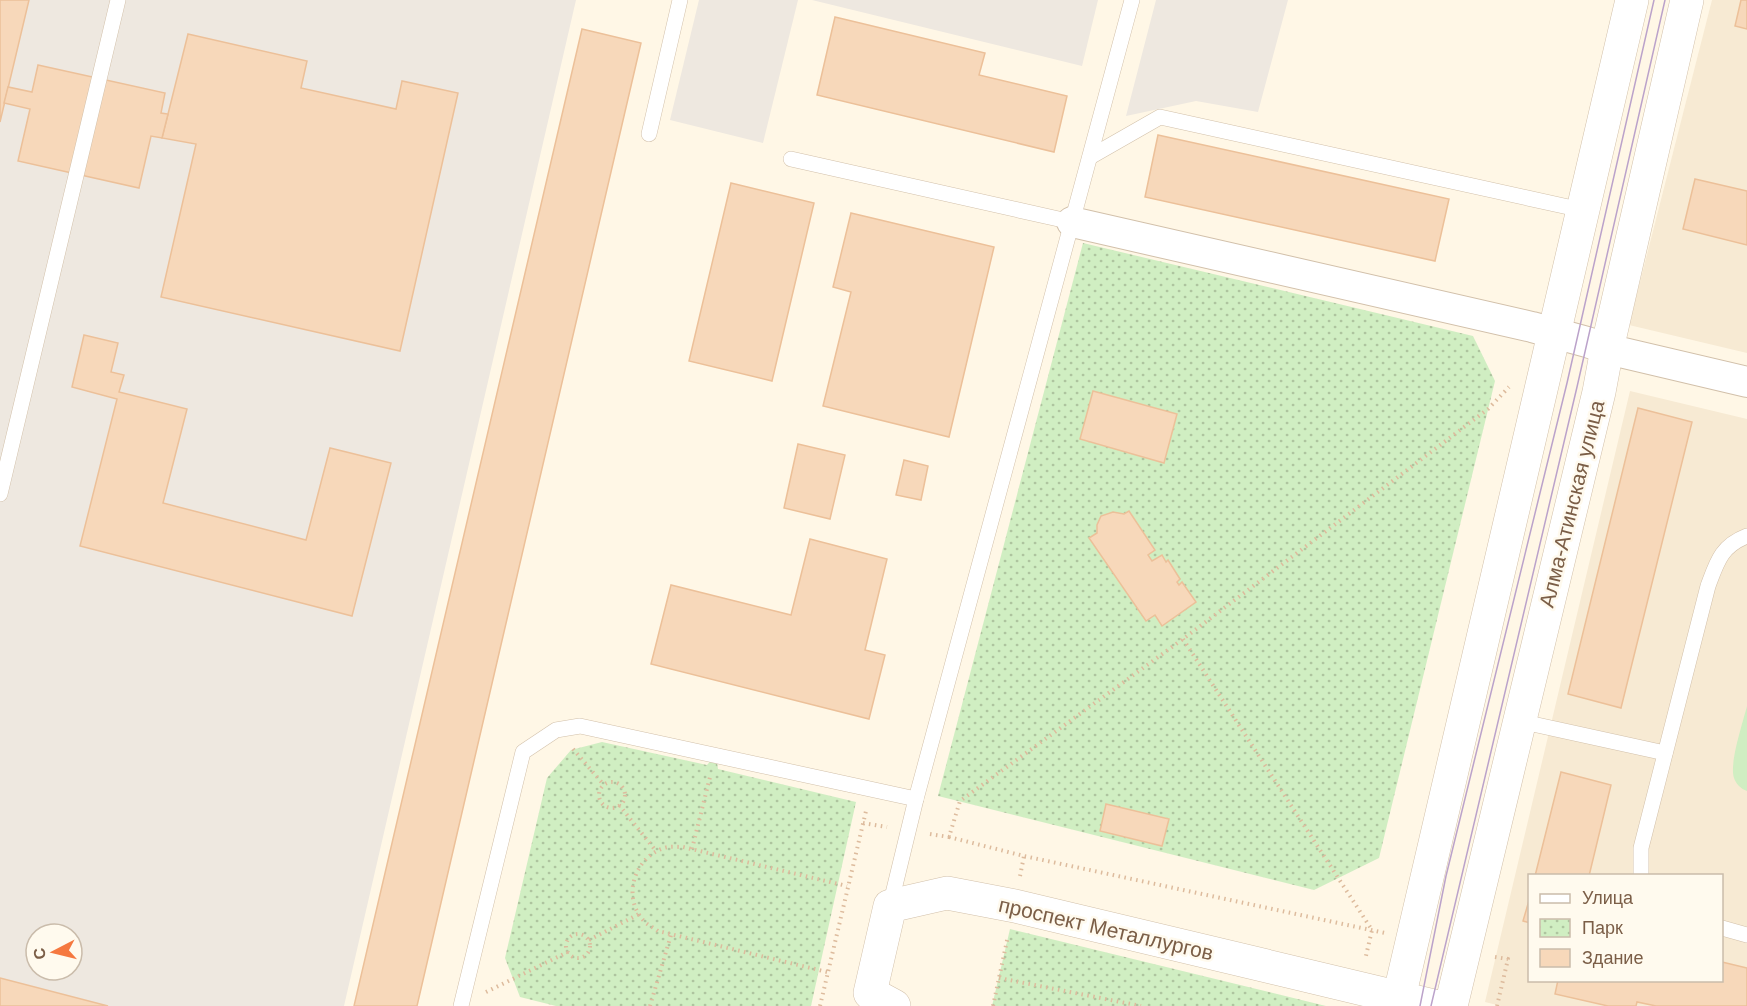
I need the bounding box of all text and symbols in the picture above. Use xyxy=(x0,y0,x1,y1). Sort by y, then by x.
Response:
street label: Алма-Атинская улица xyxy=(1535,398,1608,610)
legend xyxy=(1528,874,1723,982)
text: Улица xyxy=(1582,888,1634,908)
street label: проспект Металлургов xyxy=(997,893,1216,964)
text: Парк xyxy=(1582,918,1623,938)
north arrow xyxy=(24,922,84,982)
text: С xyxy=(30,947,49,961)
text: Здание xyxy=(1582,948,1643,968)

